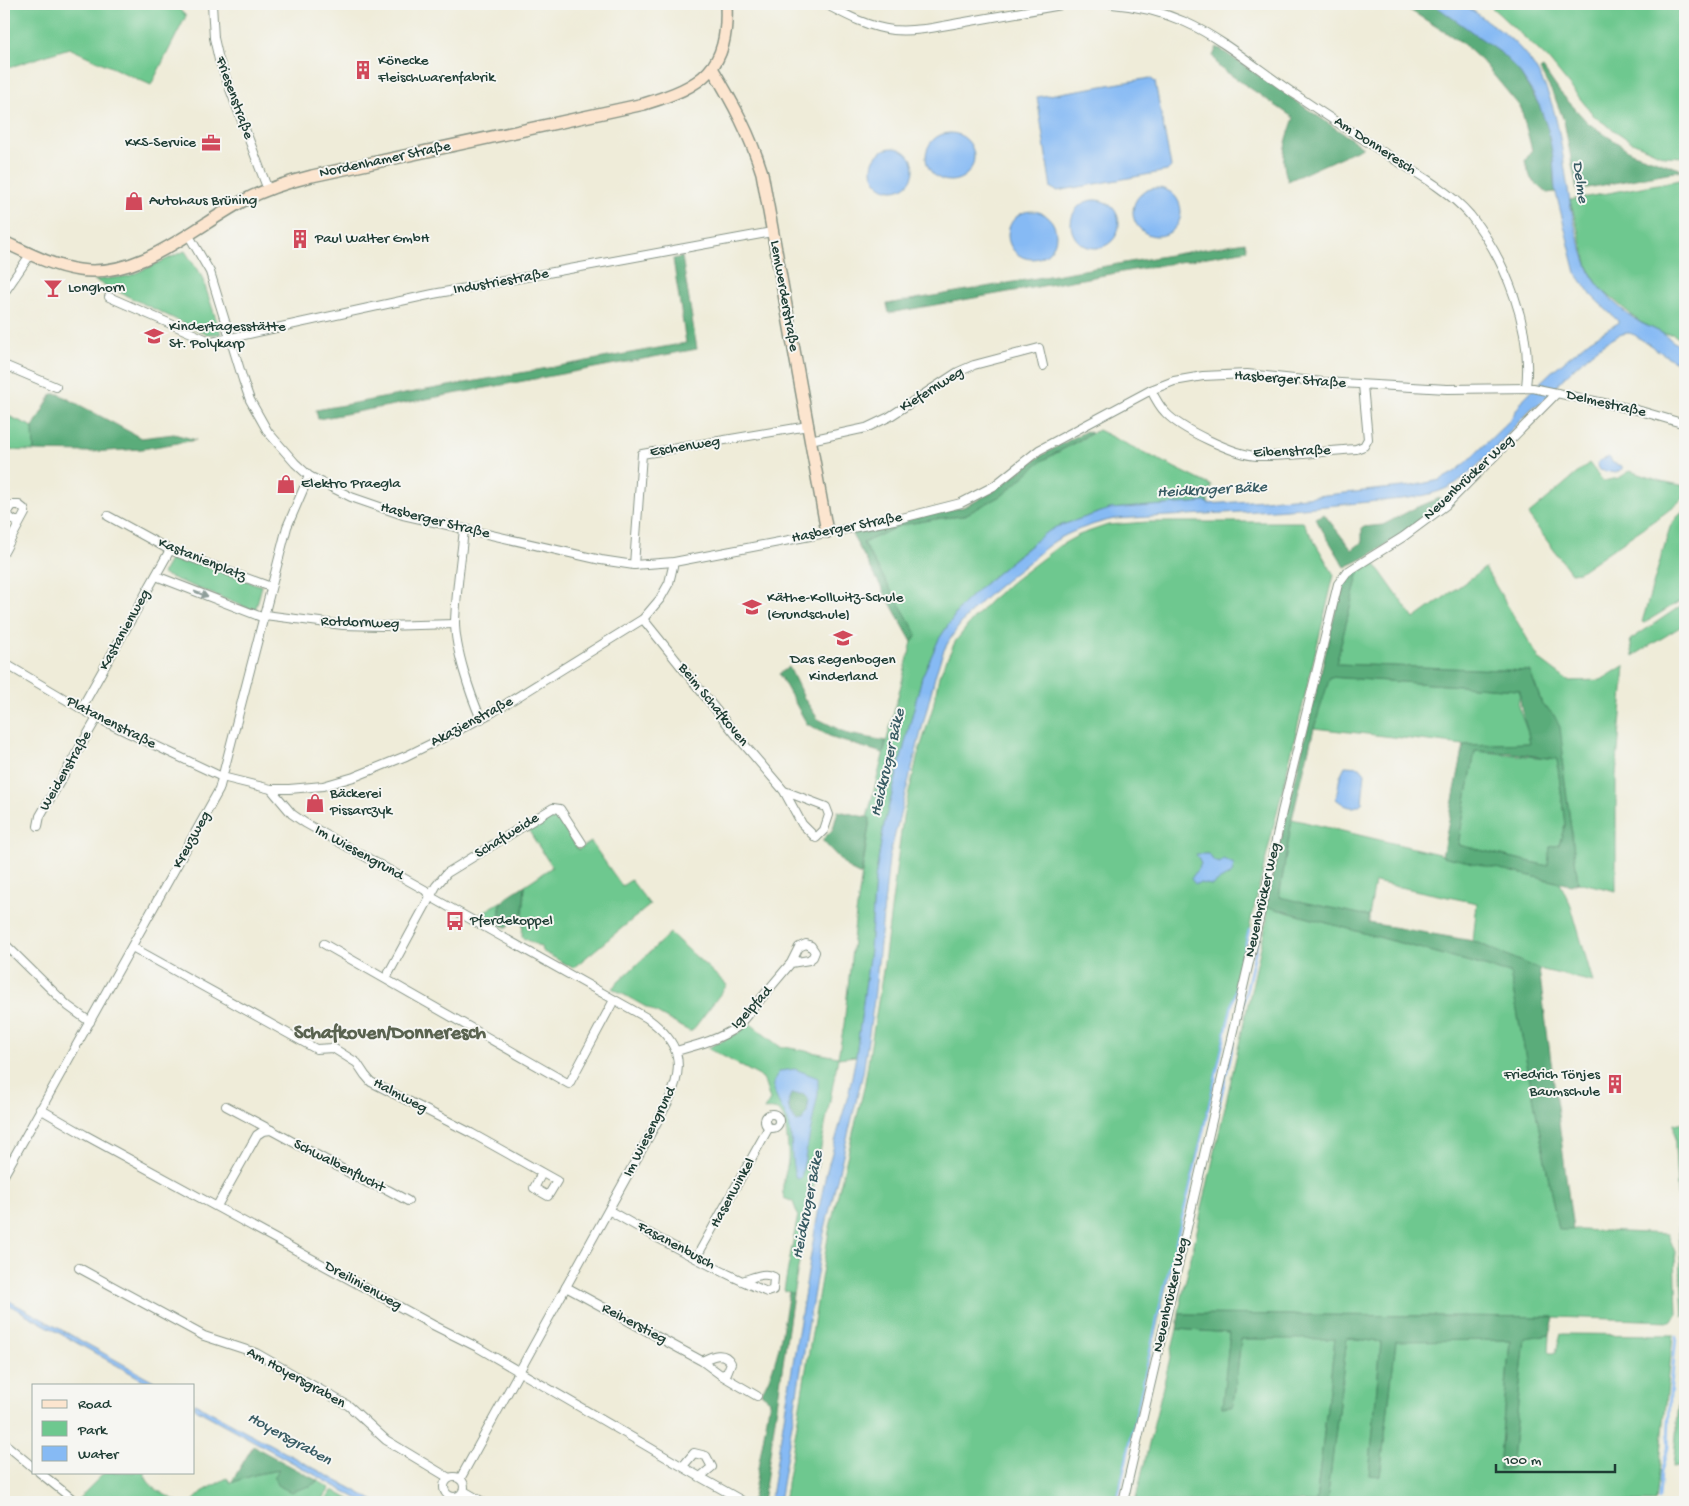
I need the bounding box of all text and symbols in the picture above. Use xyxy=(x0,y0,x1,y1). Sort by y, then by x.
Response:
place label: Könecke Fleischwarenfabrik xyxy=(377,52,496,87)
street label: Friesenstraße xyxy=(210,53,257,142)
building icon: Könecke Fleischwarenfabrik xyxy=(352,59,374,81)
street label: Am Donneresch xyxy=(1331,113,1419,179)
office icon: KKS-Service xyxy=(200,132,222,154)
place label: KKS-Service xyxy=(125,134,196,152)
street label: Nordenhamer Straße xyxy=(318,137,453,183)
water label: Delme xyxy=(1567,160,1591,205)
shop icon: Autohaus Brüning xyxy=(123,190,145,212)
place label: Autohaus Brüning xyxy=(149,192,257,210)
building icon: Paul Walter GmbH xyxy=(289,228,311,250)
place label: Paul Walter GmbH xyxy=(314,230,430,248)
street label: Lemwerderstraße xyxy=(765,239,803,353)
street label: Industriestraße xyxy=(452,265,550,299)
bar icon: Longhorn xyxy=(42,277,64,299)
place label: Longhorn xyxy=(68,279,125,297)
place label: Kindertagesstätte St. Polykarp xyxy=(169,318,286,353)
school or university icon: Kindertagesstätte St. Polykarp xyxy=(143,325,165,347)
street label: Kiefernweg xyxy=(897,363,967,417)
street label: Hasberger Straße xyxy=(1233,367,1347,393)
street label: Delmestraße xyxy=(1563,386,1648,422)
street label: Neuenbrücker Weg xyxy=(1420,431,1518,525)
street label: Eschenweg xyxy=(649,433,721,461)
street label: Eibenstraße xyxy=(1253,442,1331,462)
shop icon: Elektro Praegla xyxy=(275,473,297,495)
place label: Elektro Praegla xyxy=(301,475,401,493)
water label: Heidkruger Bäke xyxy=(1157,479,1268,503)
street label: Hasberger Straße xyxy=(378,499,492,543)
street label: Hasberger Straße xyxy=(790,508,904,548)
street label: Kastanienplatz xyxy=(155,534,249,586)
street label: Kastanienweg xyxy=(95,586,155,674)
place label: Käthe-Kollwitz-Schule (Grundschule) xyxy=(767,589,904,624)
one-way arrow xyxy=(194,590,208,598)
school or university icon: Käthe-Kollwitz-Schule (Grundschule) xyxy=(741,596,763,618)
street label: Rotdornweg xyxy=(320,613,400,633)
school or university icon: Das Regenbogen Kinderland xyxy=(832,627,854,649)
place label: Das Regenbogen Kinderland xyxy=(789,651,896,686)
street label: Beim Schafkoven xyxy=(673,659,752,750)
street label: Platanenstraße xyxy=(62,692,159,753)
street label: Akazienstraße xyxy=(428,693,517,751)
water label: Heidkruger Bäke xyxy=(867,707,911,819)
street label: Weidenstraße xyxy=(36,728,96,814)
place label: Bäckerei Pissarczyk xyxy=(329,785,393,820)
shop icon: Bäckerei Pissarczyk xyxy=(304,792,326,814)
street label: Kreuzweg xyxy=(169,808,215,872)
street label: Schafweide xyxy=(472,809,543,863)
street label: Im Wiesengrund xyxy=(311,821,408,885)
street label: Neuenbrücker Weg xyxy=(1241,841,1285,959)
bus stop icon: Pferdekoppel xyxy=(444,910,466,932)
place label: Pferdekoppel xyxy=(469,912,553,930)
street label: Igelpfad xyxy=(728,982,777,1033)
district label: Schafkoven/Donneresch xyxy=(294,1023,486,1046)
place label: Friedrich Tönjes Baumschule xyxy=(1503,1066,1600,1101)
building icon: Friedrich Tönjes Baumschule xyxy=(1604,1073,1626,1095)
street label: Halmweg xyxy=(370,1074,430,1118)
street label: Im Wiesengrund xyxy=(620,1083,681,1180)
street label: Schwalbenflucht xyxy=(290,1135,389,1198)
water label: Heidkruger Bäke xyxy=(789,1149,829,1261)
street label: Hasenwinkel xyxy=(706,1155,760,1231)
street label: Fasanenbusch xyxy=(633,1218,718,1274)
street label: Neuenbrücker Weg xyxy=(1149,1236,1193,1354)
street label: Dreilinienweg xyxy=(320,1257,405,1315)
street label: Reiherstieg xyxy=(598,1299,670,1349)
street label: Am Hoyersgraben xyxy=(243,1343,349,1413)
legend xyxy=(32,1384,195,1474)
text: Road xyxy=(78,1396,112,1414)
water label: Hoyersgraben xyxy=(244,1409,335,1471)
text: Park xyxy=(77,1422,108,1440)
scale bar xyxy=(1496,1441,1615,1473)
text: Water xyxy=(78,1446,120,1464)
text: 100 m xyxy=(1503,1452,1542,1470)

